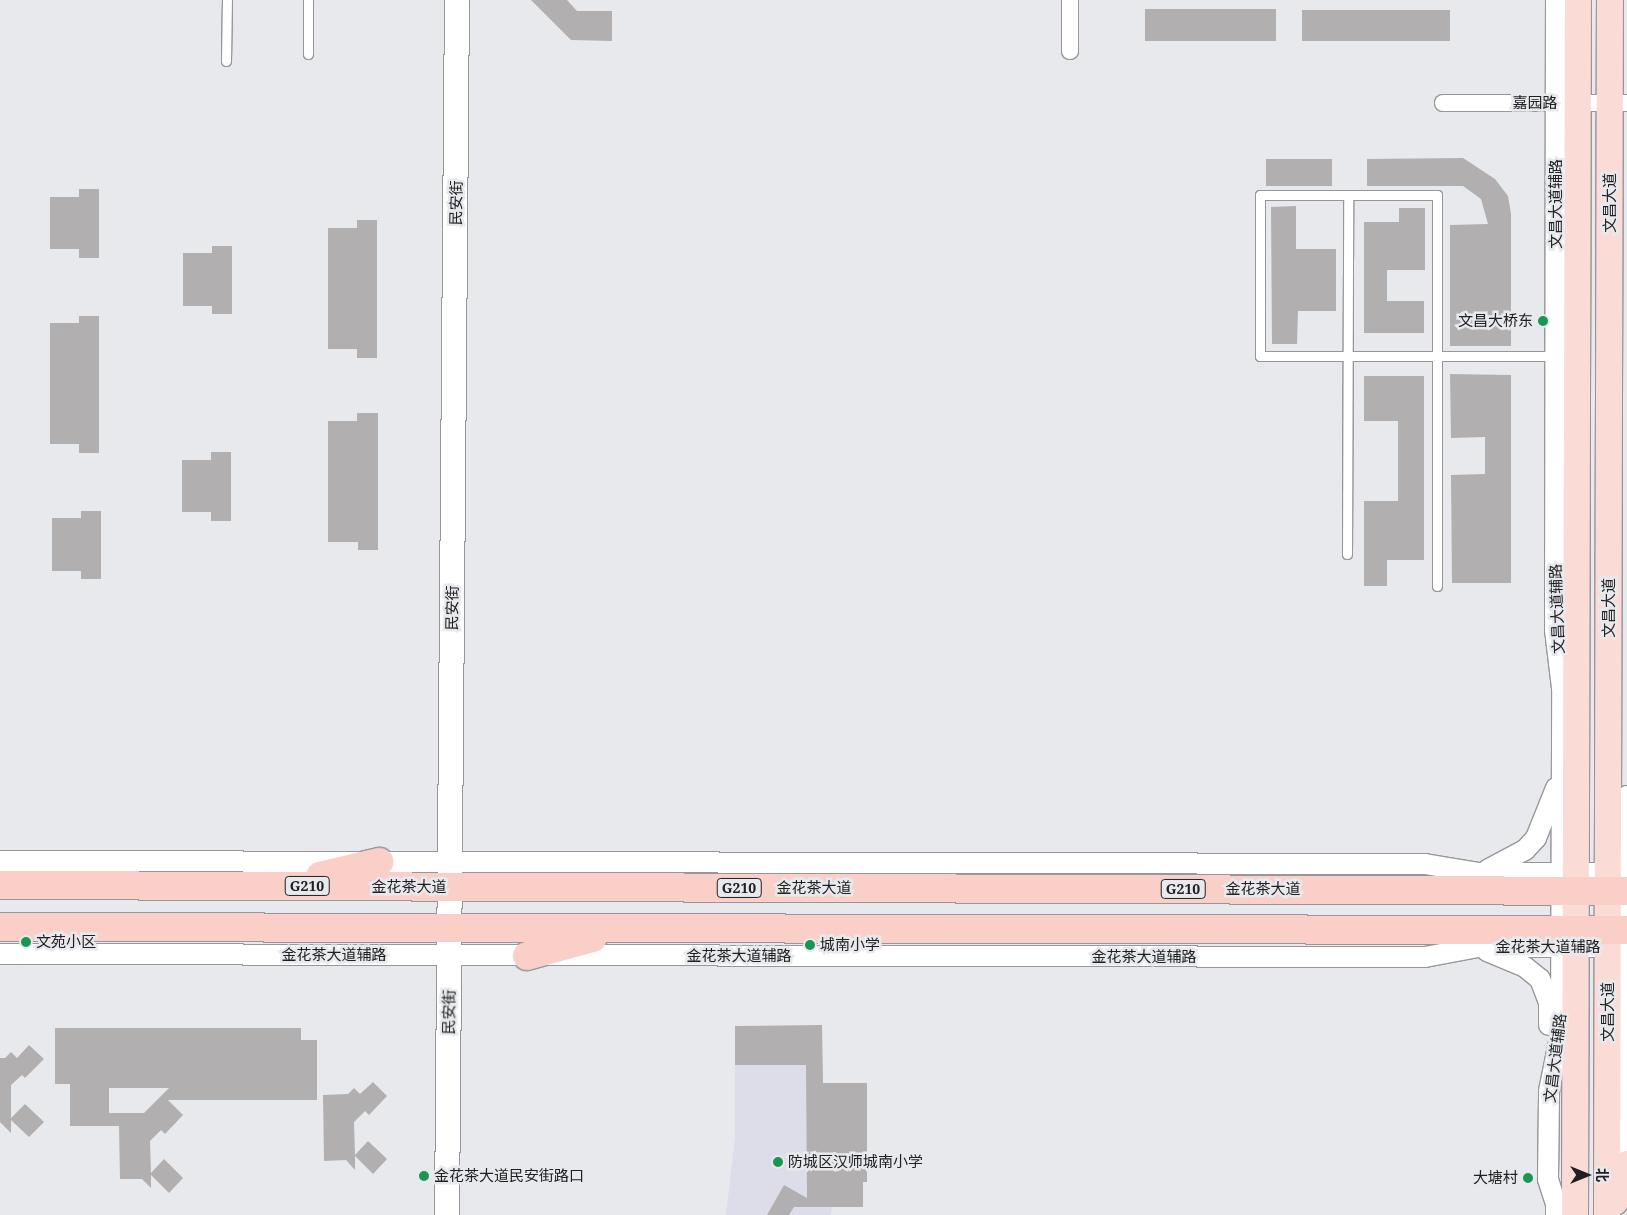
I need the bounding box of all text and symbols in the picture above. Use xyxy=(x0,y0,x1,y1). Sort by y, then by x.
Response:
street label: 嘉园路 xyxy=(1513,94,1557,112)
street label: 文昌大道辅路 xyxy=(1547,159,1565,249)
street label: 文昌大道 xyxy=(1601,173,1619,233)
street label: 民安街 xyxy=(447,180,465,226)
place label: 文昌大桥东 xyxy=(1458,312,1533,330)
marker: 文昌大桥东 xyxy=(1537,315,1549,327)
street label: 文昌大道辅路 xyxy=(1546,564,1568,654)
street label: 文昌大道 xyxy=(1600,578,1618,638)
street label: 民安街 xyxy=(443,585,461,631)
road number: G210 xyxy=(284,874,330,898)
road number: G210 xyxy=(716,876,762,900)
street label: 金花茶大道 xyxy=(372,878,446,896)
road number: G210 xyxy=(1160,878,1206,901)
street label: 金花茶大道 xyxy=(777,879,851,897)
street label: 金花茶大道 xyxy=(1226,880,1300,898)
place label: 文苑小区 xyxy=(36,933,96,951)
marker: 文苑小区 xyxy=(20,936,32,948)
place label: 城南小学 xyxy=(820,936,880,954)
street label: 金花茶大道辅路 xyxy=(1496,938,1600,956)
marker: 城南小学 xyxy=(804,939,816,951)
street label: 金花茶大道辅路 xyxy=(282,946,386,964)
street label: 金花茶大道辅路 xyxy=(687,947,791,965)
street label: 金花茶大道辅路 xyxy=(1092,948,1196,966)
street label: 文昌大道 xyxy=(1599,982,1617,1042)
street label: 民安街 xyxy=(440,989,458,1035)
street label: 文昌大道辅路 xyxy=(1541,1012,1569,1104)
north arrow xyxy=(1562,1150,1612,1200)
place label: 防城区汉师城南小学 xyxy=(788,1153,923,1171)
marker: 防城区汉师城南小学 xyxy=(772,1156,784,1168)
place label: 金花茶大道民安街路口 xyxy=(434,1167,584,1185)
text: 北 xyxy=(1593,1168,1612,1182)
place label: 大塘村 xyxy=(1473,1169,1518,1187)
marker: 金花茶大道民安街路口 xyxy=(418,1170,430,1182)
marker: 大塘村 xyxy=(1522,1172,1534,1184)

